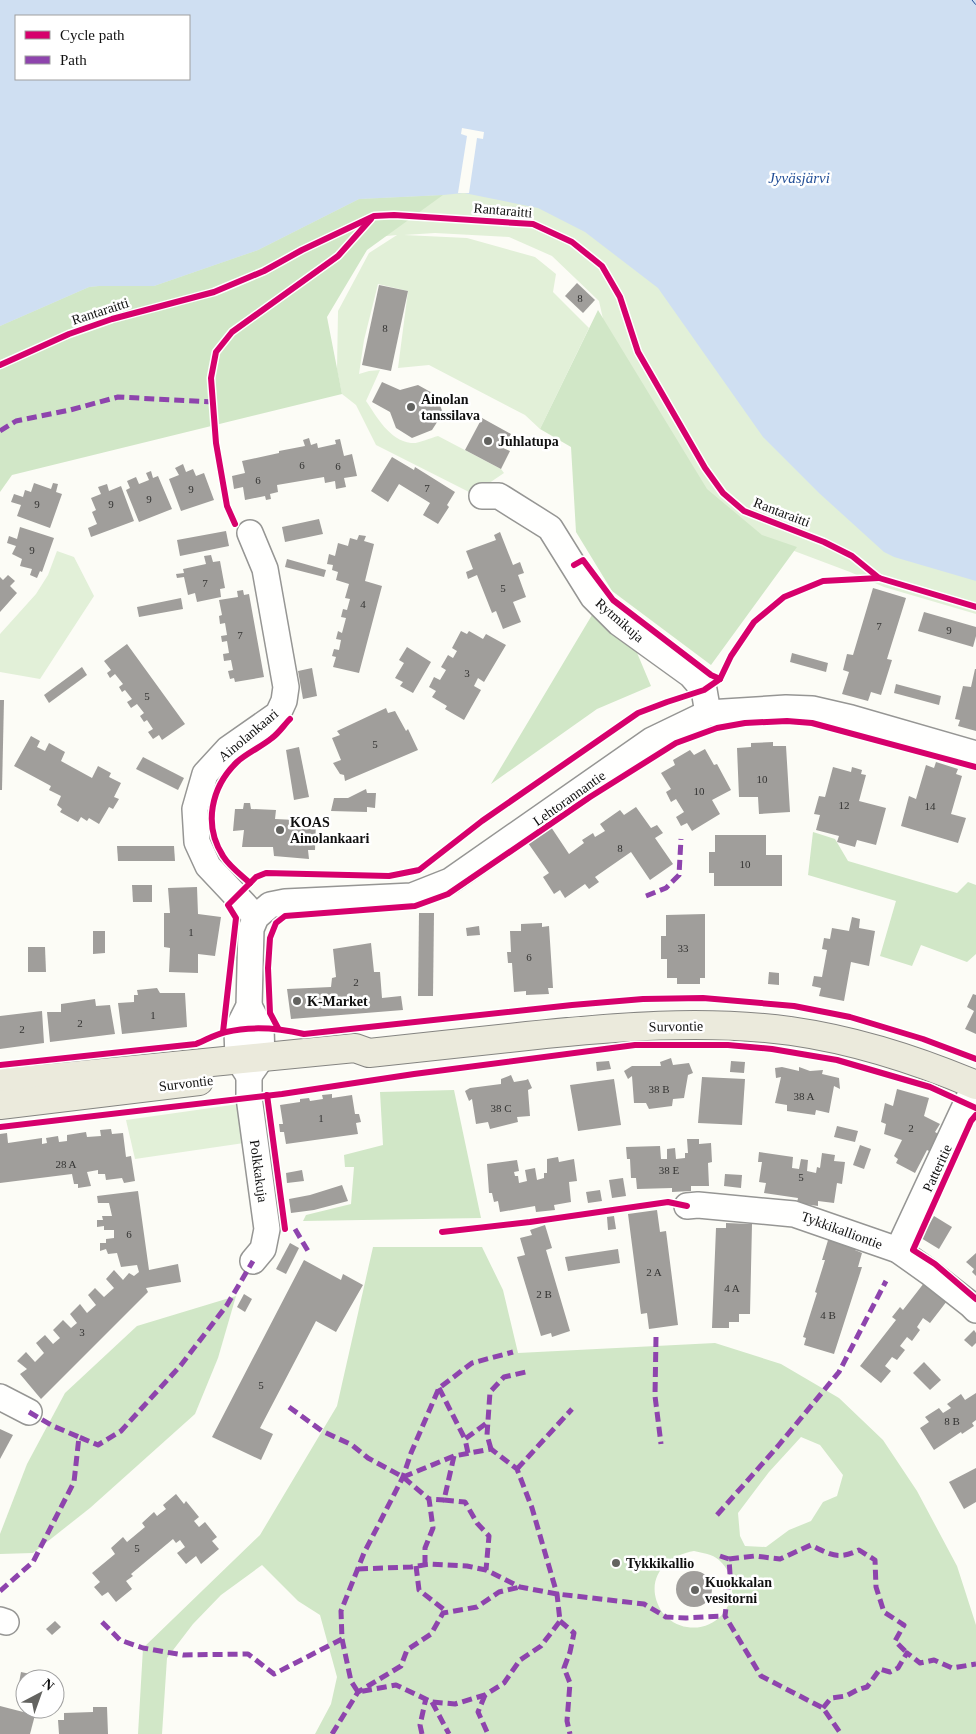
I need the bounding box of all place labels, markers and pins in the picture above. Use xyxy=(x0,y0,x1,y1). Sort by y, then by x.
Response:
place label: Ainolan tanssilava xyxy=(421,392,480,423)
marker: Ainolan tanssilava xyxy=(405,401,417,413)
place label: Juhlatupa xyxy=(498,434,559,449)
marker: Juhlatupa xyxy=(482,435,494,447)
place label: KOAS Ainolankaari xyxy=(290,815,369,846)
marker: KOAS Ainolankaari xyxy=(274,824,286,836)
place label: K-Market xyxy=(307,994,368,1009)
marker: K-Market xyxy=(291,995,303,1007)
place label: Tykkikallio xyxy=(626,1556,694,1571)
marker: Tykkikallio xyxy=(610,1557,622,1569)
place label: Kuokkalan vesitorni xyxy=(705,1575,772,1606)
marker: Kuokkalan vesitorni xyxy=(689,1584,701,1596)

